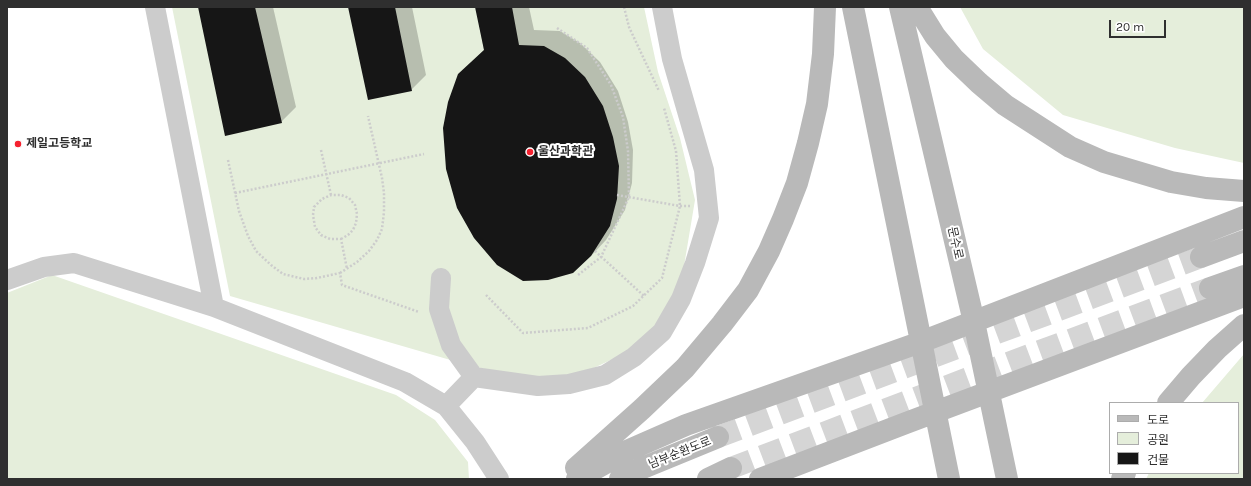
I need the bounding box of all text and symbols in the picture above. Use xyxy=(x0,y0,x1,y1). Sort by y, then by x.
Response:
scale bar xyxy=(1111,12,1168,38)
text: 20 m xyxy=(1116,20,1144,34)
place label: 제일고등학교 xyxy=(26,137,92,151)
marker: 제일고등학교 xyxy=(13,139,23,149)
place label: 울산과학관 xyxy=(538,145,593,159)
marker: 울산과학관 xyxy=(525,147,535,157)
street label: 문수로 xyxy=(944,225,966,261)
legend xyxy=(1109,402,1239,474)
text: 도로 xyxy=(1147,413,1169,427)
text: 공원 xyxy=(1147,433,1169,447)
street label: 남부순환도로 xyxy=(647,434,713,472)
text: 건물 xyxy=(1147,453,1169,467)

